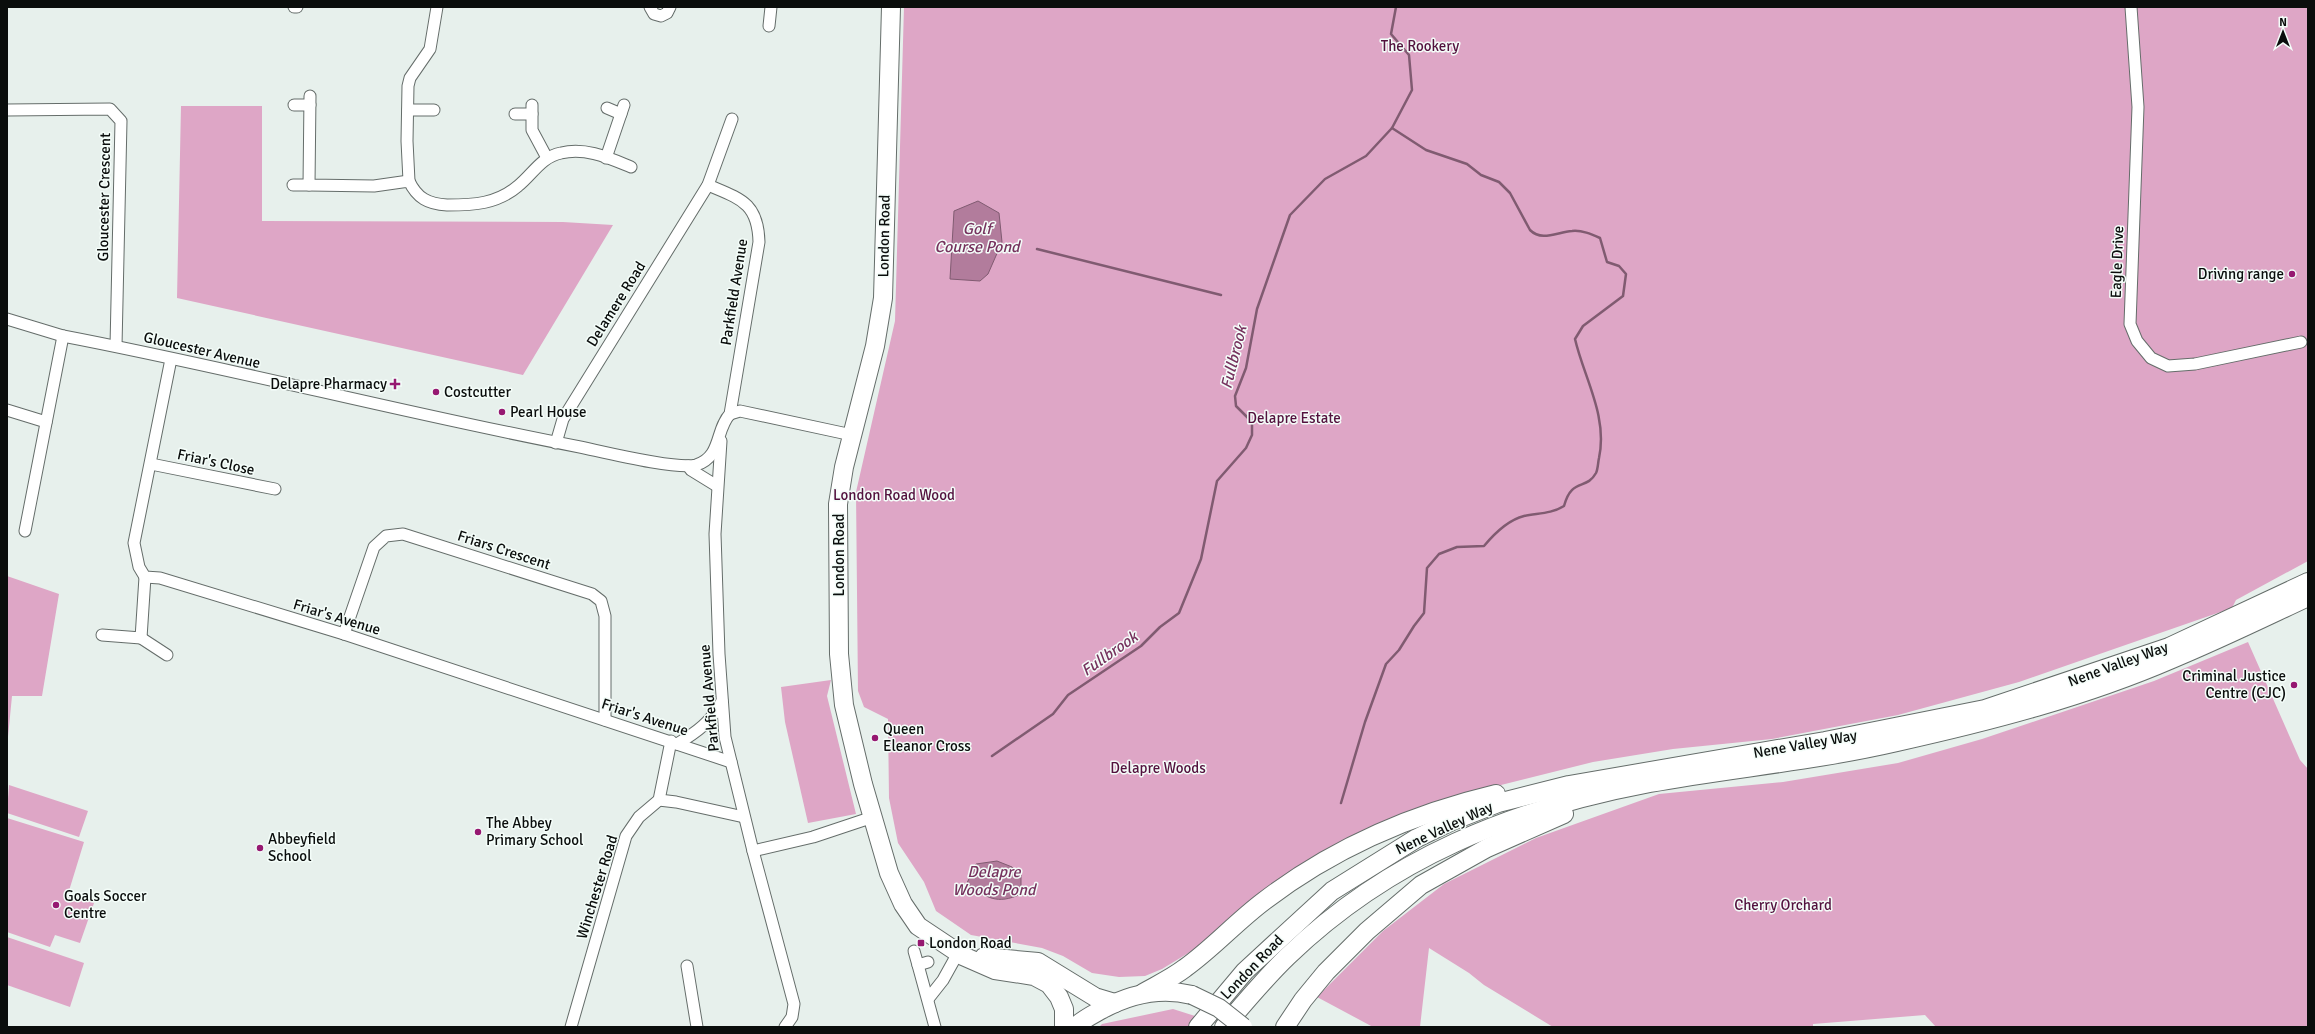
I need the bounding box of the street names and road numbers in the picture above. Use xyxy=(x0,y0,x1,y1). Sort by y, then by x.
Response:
street label: Gloucester Crescent xyxy=(94,133,114,261)
street label: London Road xyxy=(874,194,894,278)
street label: Eagle Drive xyxy=(2107,225,2127,299)
street label: Parkfield Avenue xyxy=(717,237,751,347)
street label: Delamere Road xyxy=(583,258,649,350)
street label: Gloucester Avenue xyxy=(142,328,262,372)
street label: Friar's Close xyxy=(176,445,256,479)
street label: London Road xyxy=(830,514,848,596)
street label: Friars Crescent xyxy=(455,527,553,573)
street label: Friar's Avenue xyxy=(291,595,383,639)
street label: Nene Valley Way xyxy=(2066,638,2170,690)
street label: Parkfield Avenue xyxy=(695,644,723,752)
street label: Friar's Avenue xyxy=(599,694,691,740)
street label: Nene Valley Way xyxy=(1752,726,1858,762)
street label: Nene Valley Way xyxy=(1393,798,1495,858)
street label: Winchester Road xyxy=(573,833,621,941)
street label: London Road xyxy=(1217,931,1287,1003)

